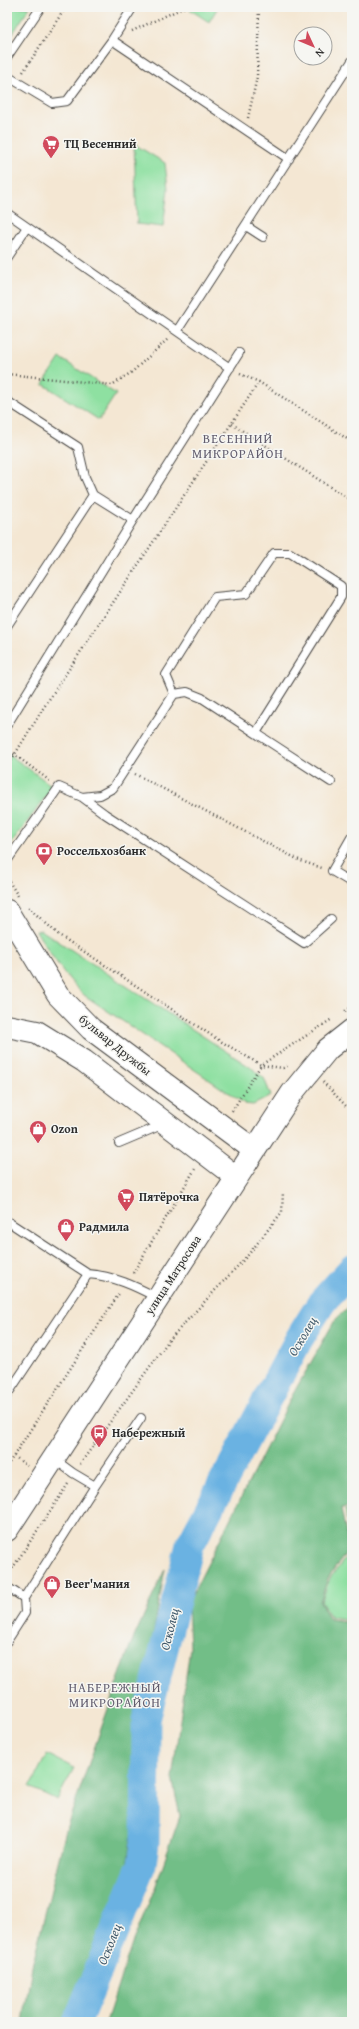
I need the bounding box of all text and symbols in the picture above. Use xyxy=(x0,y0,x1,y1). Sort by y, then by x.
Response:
north arrow xyxy=(293,26,333,66)
text: N xyxy=(311,45,329,62)
supermarket icon: ТЦ Весенний xyxy=(41,134,61,159)
place label: ТЦ Весенний xyxy=(64,135,137,152)
district label: ВЕСЕННИЙ МИКРОРАЙОН xyxy=(192,429,284,463)
bank icon: Россельхозбанк xyxy=(34,841,54,866)
place label: Россельхозбанк xyxy=(57,842,146,859)
street label: бульвар Дружбы xyxy=(75,1010,156,1080)
shop icon: Ozon xyxy=(28,1119,48,1144)
place label: Ozon xyxy=(51,1120,78,1137)
supermarket icon: Пятёрочка xyxy=(116,1187,136,1212)
place label: Пятёрочка xyxy=(139,1188,200,1205)
shop icon: Радмила xyxy=(56,1217,76,1242)
place label: Радмила xyxy=(79,1218,130,1235)
street label: улица Матросова xyxy=(140,1231,205,1319)
water label: Осколец xyxy=(283,1313,322,1360)
bus stop icon: Набережный xyxy=(89,1423,109,1448)
place label: Набережный xyxy=(112,1424,186,1441)
shop icon: Beer'мания xyxy=(42,1574,62,1599)
place label: Beer'мания xyxy=(65,1575,130,1592)
water label: Осколец xyxy=(155,1606,184,1652)
district label: НАБЕРЕЖНЫЙ МИКРОРАЙОН xyxy=(68,1678,162,1712)
water label: Осколец xyxy=(93,1920,126,1968)

